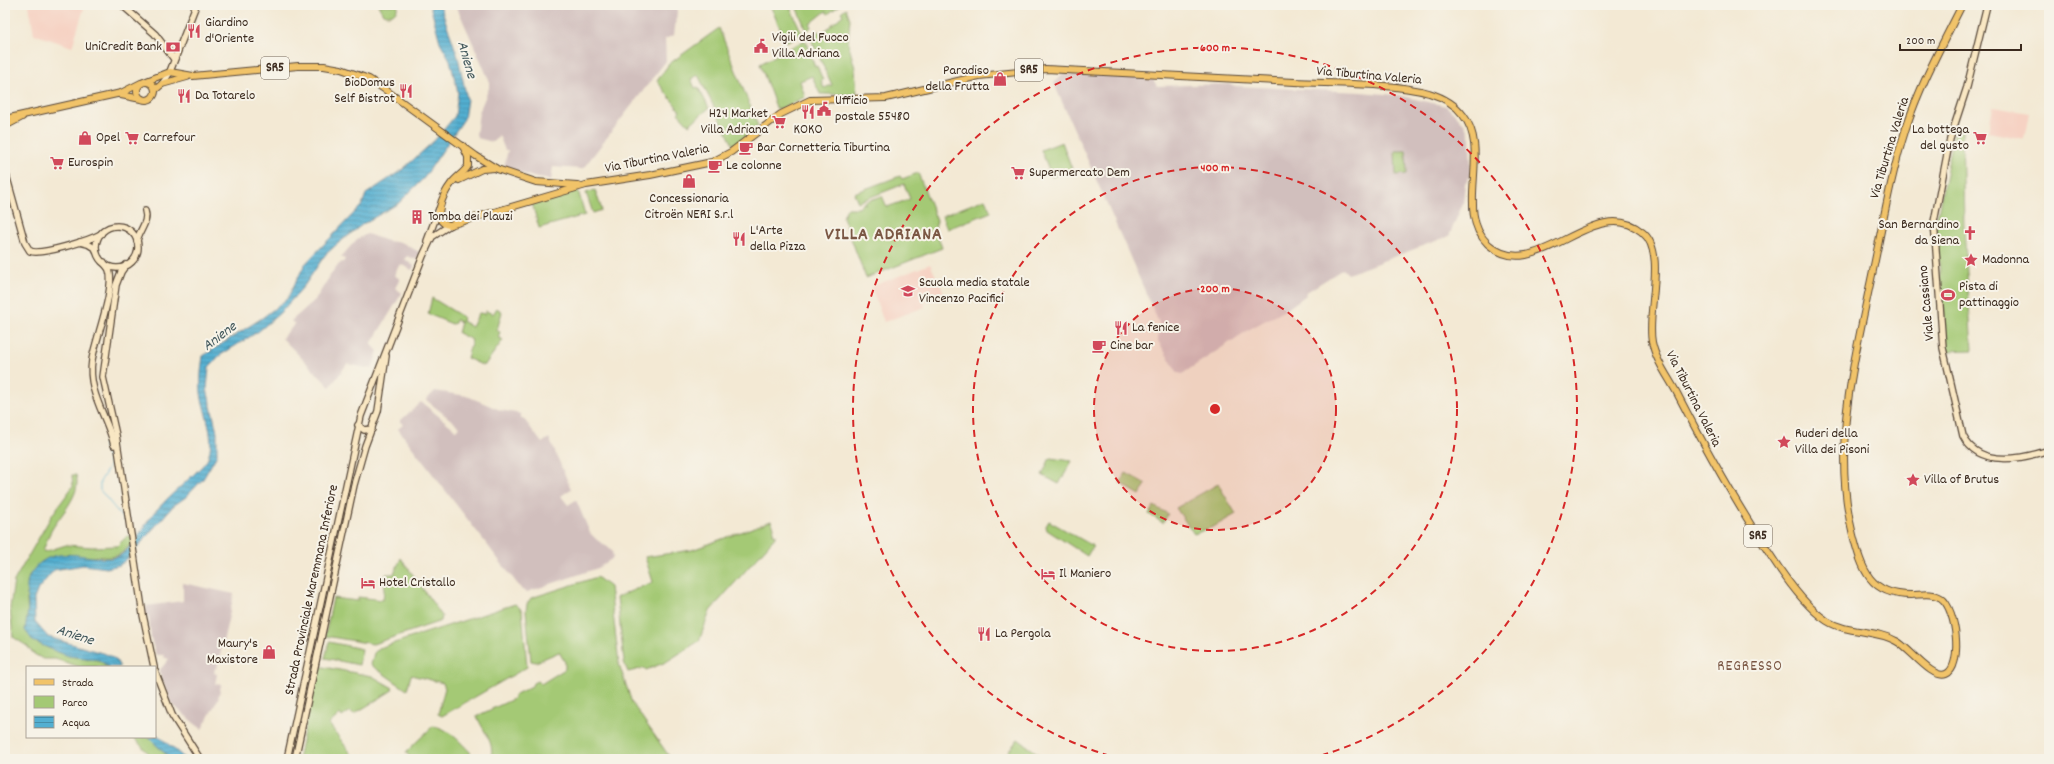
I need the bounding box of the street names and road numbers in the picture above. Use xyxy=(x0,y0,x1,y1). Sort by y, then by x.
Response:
road number: SR5 xyxy=(261,57,289,79)
road number: SR5 xyxy=(1015,59,1043,81)
street label: Via Tiburtina Valeria xyxy=(1316,61,1423,91)
street label: Via Tiburtina Valeria xyxy=(1865,94,1915,201)
street label: Via Tiburtina Valeria xyxy=(603,139,711,179)
street label: Viale Cassiano xyxy=(1914,264,1940,342)
street label: Via Tiburtina Valeria xyxy=(1660,347,1726,451)
street label: Strada Provinciale Maremmana Inferiore xyxy=(280,483,344,697)
road number: SR5 xyxy=(1744,525,1772,547)

